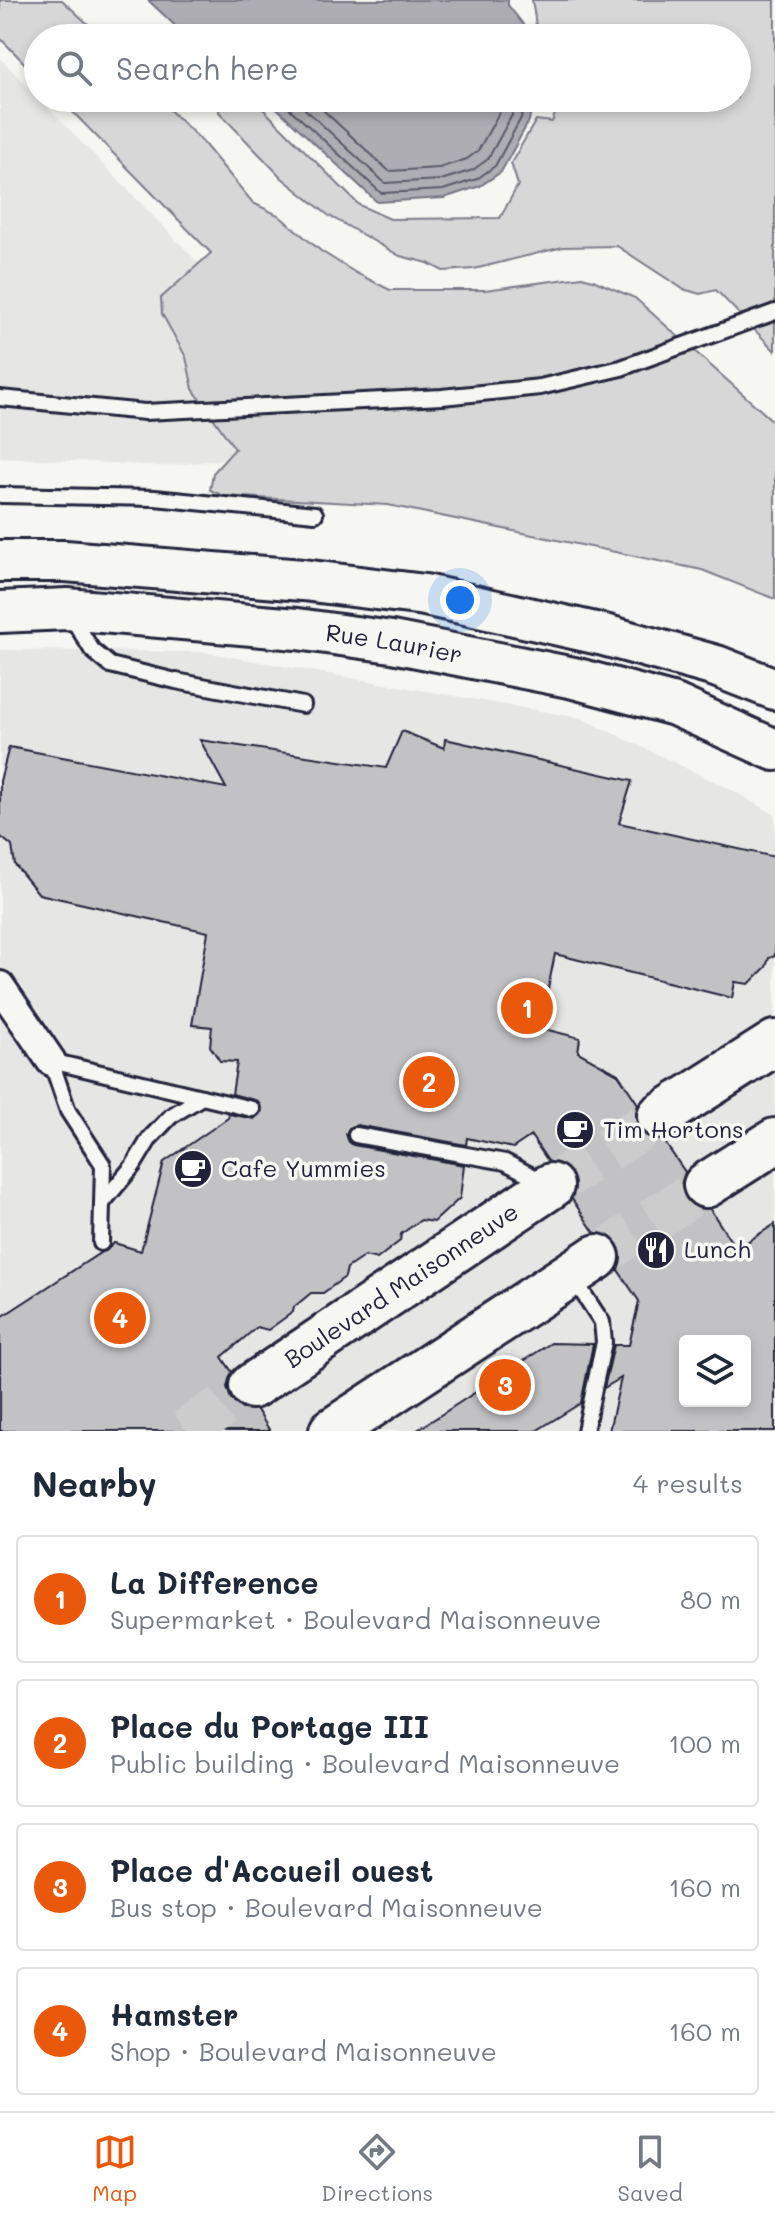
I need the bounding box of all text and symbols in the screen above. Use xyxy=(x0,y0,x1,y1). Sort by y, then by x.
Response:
search box xyxy=(24,24,751,112)
icon: search xyxy=(52,46,96,90)
text: Search here xyxy=(116,48,299,88)
your location xyxy=(440,580,480,620)
street label: Rue Laurier xyxy=(324,616,465,670)
pin: 1 xyxy=(501,978,553,1038)
pin: 2 xyxy=(403,1052,455,1112)
cafe icon: Tim Hortons xyxy=(554,1109,596,1151)
place label: Tim Hortons xyxy=(603,1113,744,1144)
cafe icon: Cafe Yummies xyxy=(172,1148,214,1190)
place label: Cafe Yummies xyxy=(221,1152,386,1183)
street label: Boulevard Maisonneuve xyxy=(278,1195,524,1374)
restaurant icon: Lunch xyxy=(635,1229,677,1271)
place label: Lunch xyxy=(684,1233,751,1264)
pin: 4 xyxy=(94,1288,146,1348)
map controls xyxy=(679,1335,751,1407)
button: layers xyxy=(679,1335,751,1407)
pin: 3 xyxy=(479,1355,531,1415)
text: Nearby xyxy=(32,1461,157,1506)
text: 4 results xyxy=(633,1466,743,1500)
text: La Difference xyxy=(110,1562,318,1602)
text: 1 xyxy=(54,1582,66,1616)
text: 80 m xyxy=(680,1582,741,1616)
text: Supermarket · Boulevard Maisonneuve xyxy=(110,1602,601,1636)
text: Place du Portage III xyxy=(110,1706,429,1746)
text: 2 xyxy=(53,1726,67,1760)
text: 100 m xyxy=(668,1726,741,1760)
text: Public building · Boulevard Maisonneuve xyxy=(110,1746,620,1780)
text: Place d'Accueil ouest xyxy=(110,1850,433,1890)
text: 3 xyxy=(52,1870,68,1904)
text: 160 m xyxy=(669,1870,741,1904)
text: Bus stop · Boulevard Maisonneuve xyxy=(110,1890,543,1924)
text: Hamster xyxy=(110,1994,238,2034)
text: 4 xyxy=(52,2014,68,2048)
text: 160 m xyxy=(669,2014,741,2048)
text: Shop · Boulevard Maisonneuve xyxy=(110,2034,497,2068)
tab: Map xyxy=(92,2130,137,2207)
tab: Directions xyxy=(321,2130,433,2207)
tab: Saved xyxy=(618,2130,683,2207)

